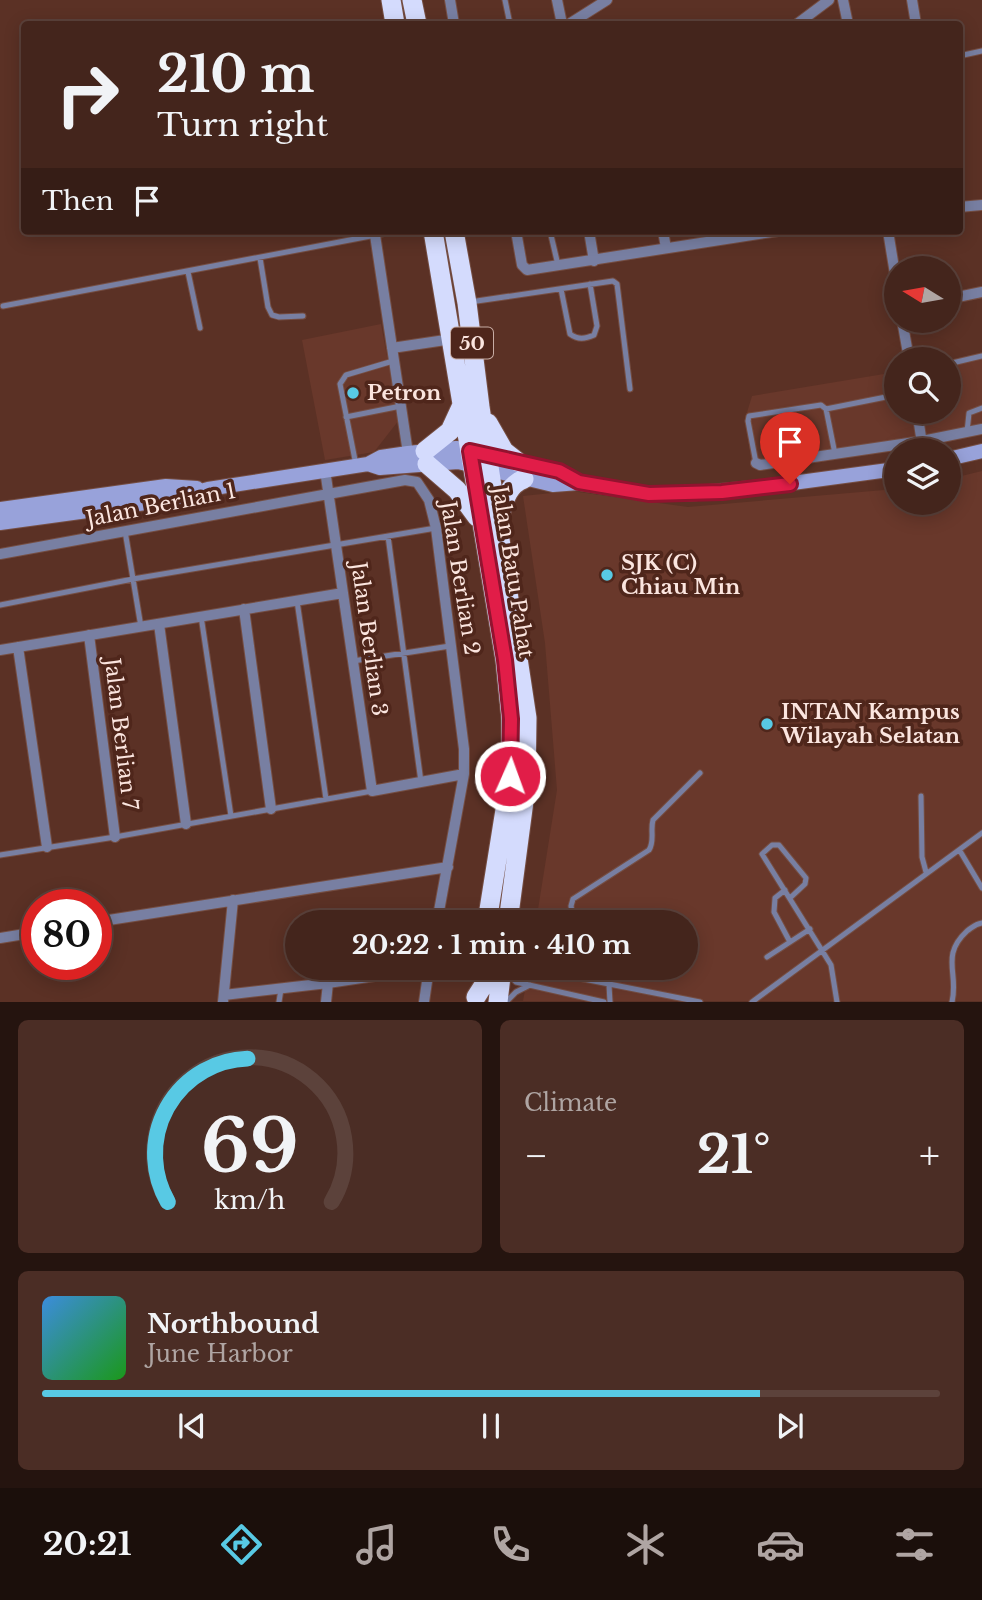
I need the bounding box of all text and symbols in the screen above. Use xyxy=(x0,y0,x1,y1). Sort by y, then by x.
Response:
text: 210 m xyxy=(157,44,315,105)
icon: right xyxy=(42,49,133,140)
text: Turn right xyxy=(157,105,328,145)
icon: arrive xyxy=(128,182,166,220)
text: Then xyxy=(42,185,114,217)
north arrow xyxy=(884,256,961,332)
map controls xyxy=(884,256,961,515)
road number: 50 xyxy=(451,328,493,358)
button: search xyxy=(884,347,961,424)
place label: Petron xyxy=(367,380,441,406)
marker: Petron xyxy=(345,385,361,401)
pin xyxy=(760,412,820,484)
icon: arrive xyxy=(771,423,809,461)
button: layers xyxy=(884,438,961,515)
street label: Jalan Berlian 1 xyxy=(81,478,238,533)
street label: Jalan Batu Pahat xyxy=(486,481,539,660)
street label: Jalan Berlian 2 xyxy=(435,496,485,657)
place label: SJK (C) Chiau Min xyxy=(621,550,740,600)
street label: Jalan Berlian 3 xyxy=(345,557,393,718)
marker: SJK (C) Chiau Min xyxy=(599,567,615,583)
street label: Jalan Berlian 7 xyxy=(98,654,143,812)
place label: INTAN Kampus Wilayah Selatan xyxy=(780,699,960,749)
marker: INTAN Kampus Wilayah Selatan xyxy=(759,716,775,732)
position arrow xyxy=(473,739,547,813)
speed limit sign: 80 xyxy=(21,889,112,980)
text: 20:22 · 1 min · 410 m xyxy=(352,929,631,961)
text: Climate xyxy=(524,1089,617,1117)
text: 69 xyxy=(201,1102,299,1193)
text: 21° xyxy=(697,1123,771,1187)
text: − xyxy=(524,1132,548,1179)
text: + xyxy=(919,1132,940,1179)
text: km/h xyxy=(215,1185,285,1216)
text: Northbound xyxy=(147,1308,319,1340)
text: June Harbor xyxy=(147,1340,293,1368)
icon: previous xyxy=(173,1407,211,1445)
icon: pause xyxy=(472,1407,510,1445)
icon: next xyxy=(771,1407,809,1445)
icon: directions xyxy=(217,1520,266,1569)
icon: music xyxy=(352,1520,401,1569)
icon: phone xyxy=(486,1520,535,1569)
icon: climate xyxy=(621,1520,670,1569)
icon: car xyxy=(756,1520,805,1569)
icon: filters xyxy=(890,1520,939,1569)
text: 20:21 xyxy=(43,1524,132,1564)

